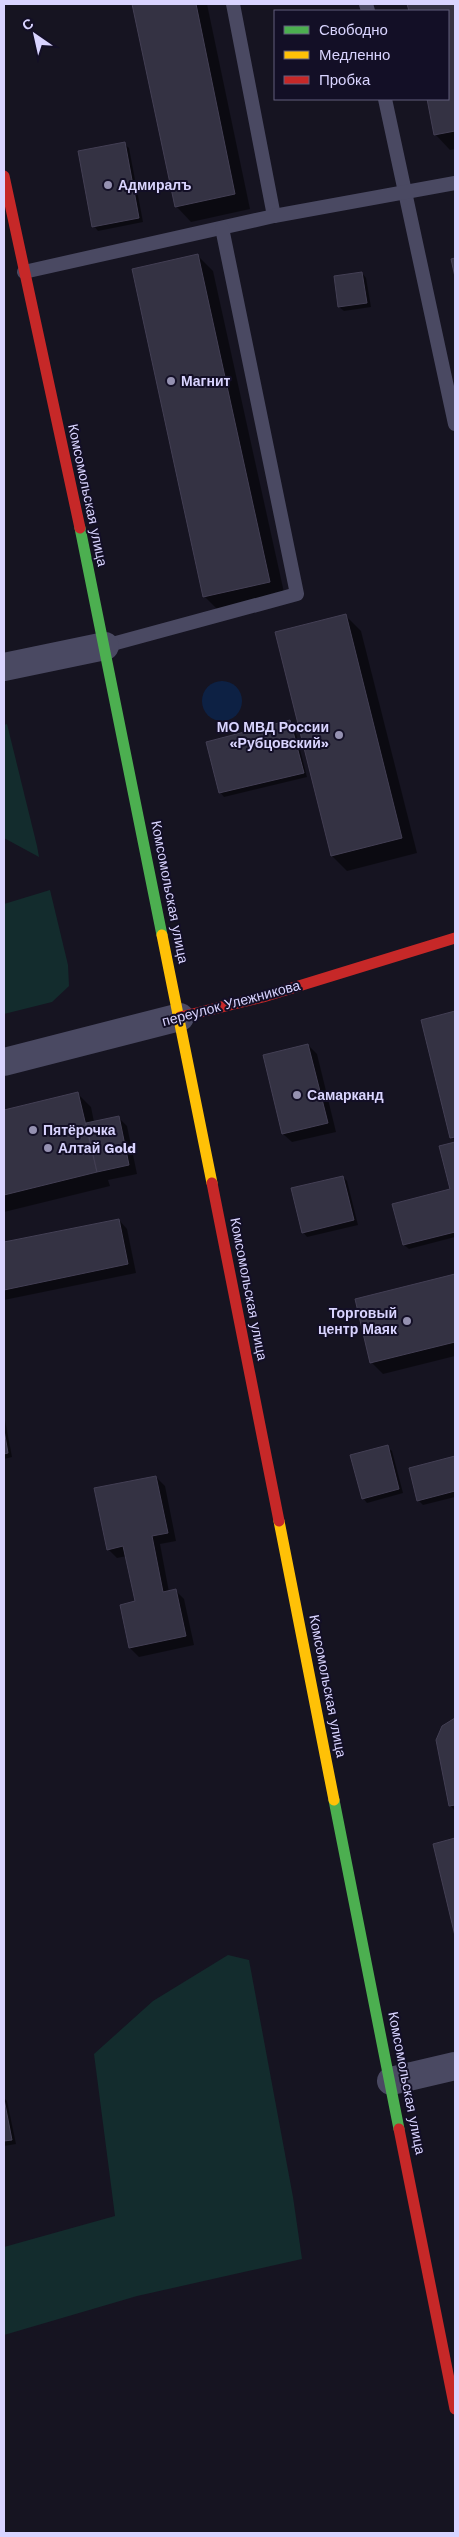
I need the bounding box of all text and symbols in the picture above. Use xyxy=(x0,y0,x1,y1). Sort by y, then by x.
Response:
north arrow xyxy=(10,10,60,60)
legend xyxy=(274,10,449,100)
text: С xyxy=(19,15,36,34)
text: Свободно xyxy=(319,21,388,39)
text: Медленно xyxy=(319,46,390,64)
text: Пробка xyxy=(319,71,371,89)
place label: Адмиралъ xyxy=(118,177,191,193)
marker: Адмиралъ xyxy=(102,179,114,191)
place label: Магнит xyxy=(181,373,231,389)
marker: Магнит xyxy=(165,375,177,387)
street label: Комсомольская улица xyxy=(65,422,111,568)
place label: МО МВД России «Рубцовский» xyxy=(217,719,329,751)
marker: МО МВД России «Рубцовский» xyxy=(333,729,345,741)
street label: Комсомольская улица xyxy=(148,819,192,965)
street label: переулок Улежникова xyxy=(160,977,302,1029)
place label: Самарканд xyxy=(307,1087,384,1103)
marker: Самарканд xyxy=(291,1089,303,1101)
place label: Пятёрочка xyxy=(43,1122,116,1138)
marker: Пятёрочка xyxy=(27,1124,39,1136)
place label: Алтай Gold xyxy=(58,1140,136,1156)
marker: Алтай Gold xyxy=(42,1142,54,1154)
street label: Комсомольская улица xyxy=(227,1216,271,1362)
place label: Торговый центр Маяк xyxy=(318,1305,398,1337)
marker: Торговый центр Маяк xyxy=(401,1315,413,1327)
street label: Комсомольская улица xyxy=(306,1613,350,1759)
street label: Комсомольская улица xyxy=(385,2010,429,2156)

